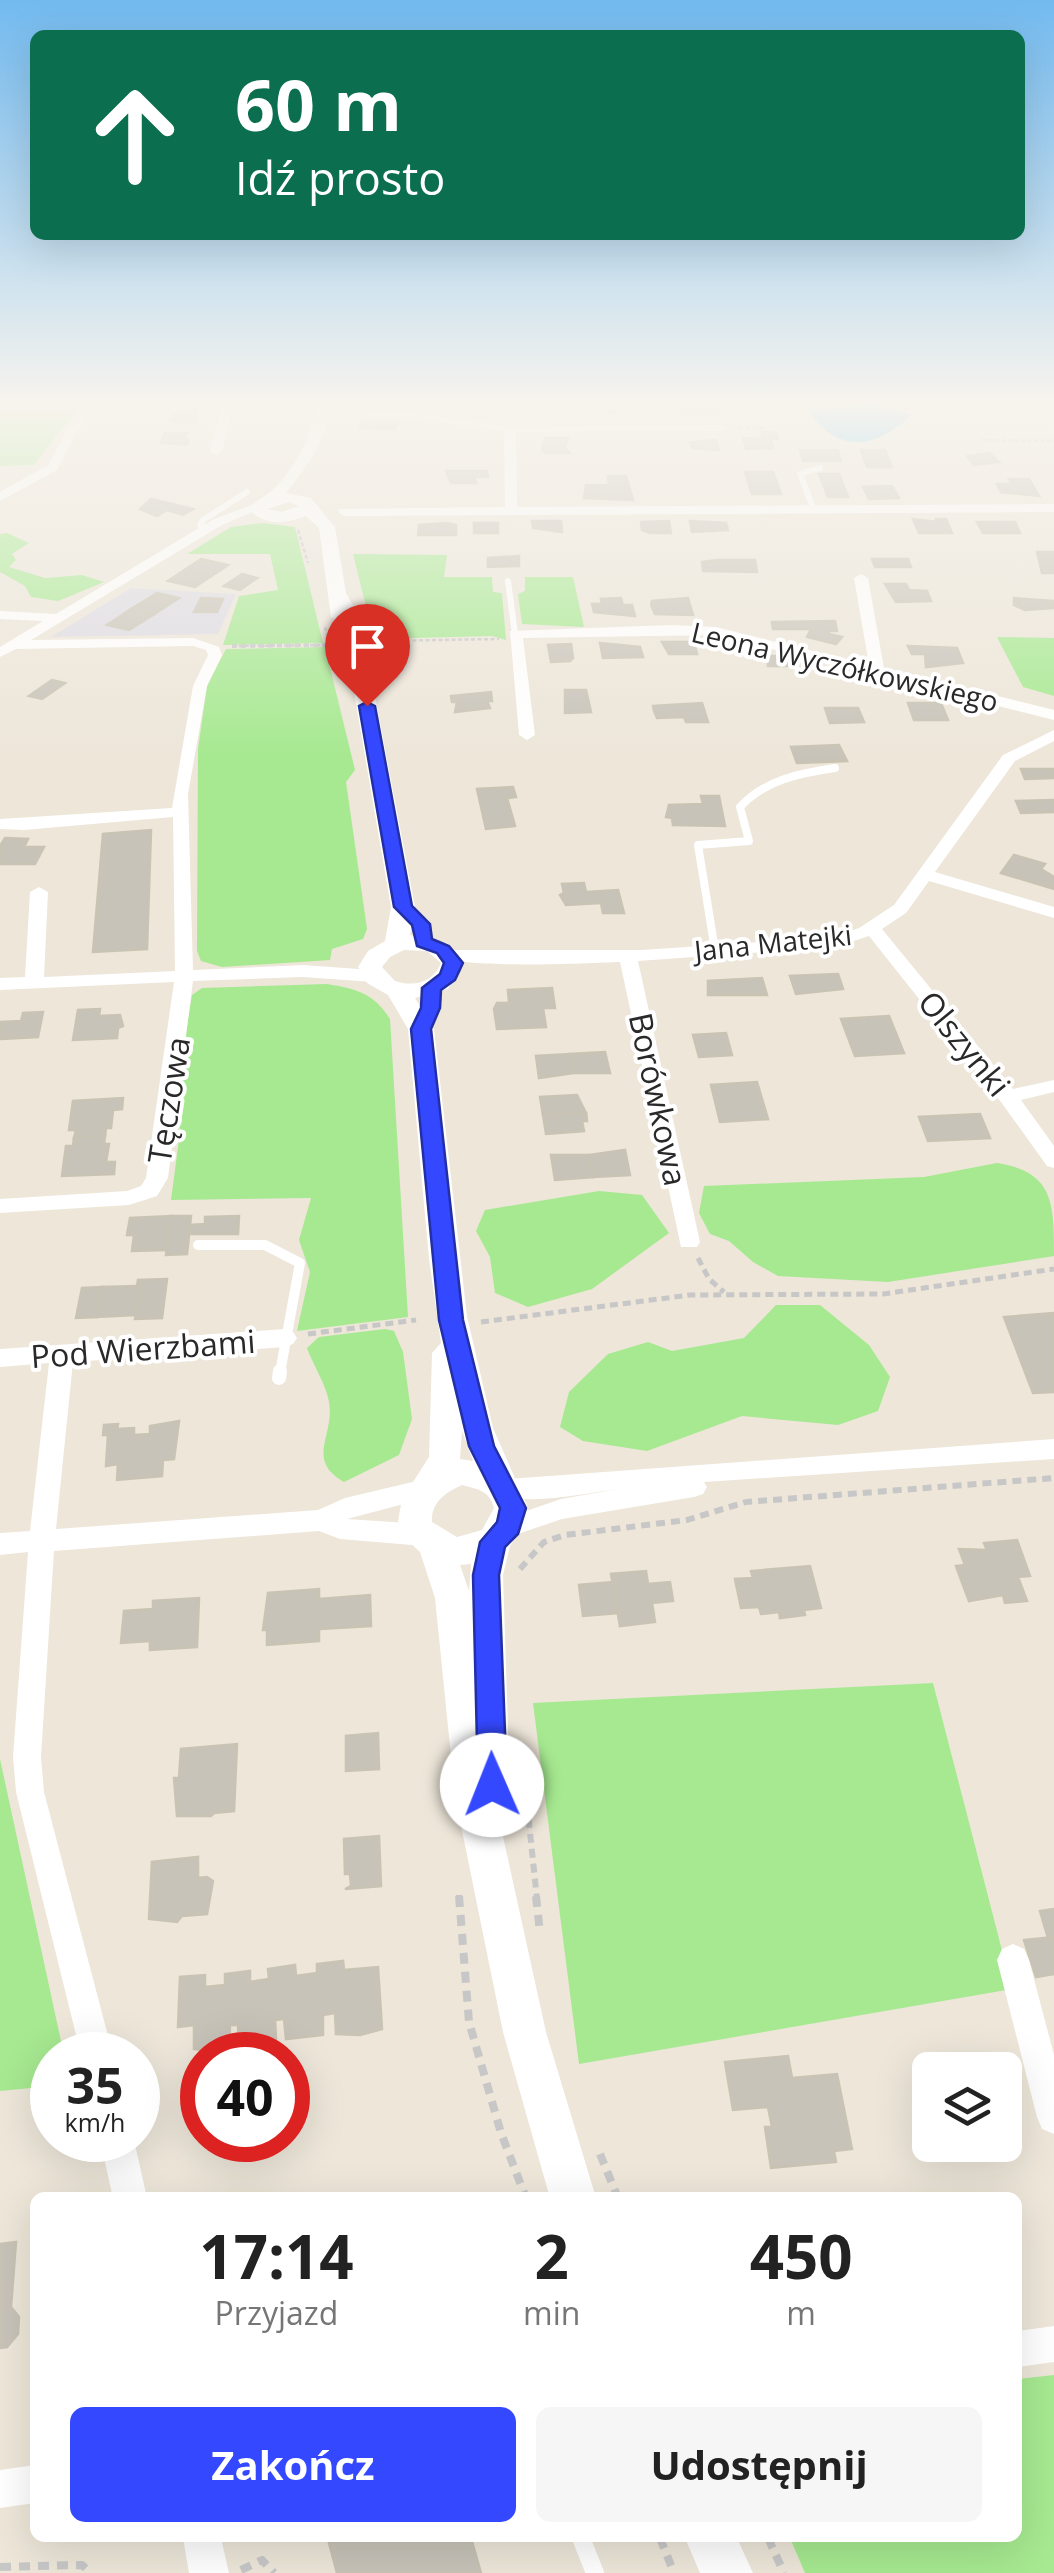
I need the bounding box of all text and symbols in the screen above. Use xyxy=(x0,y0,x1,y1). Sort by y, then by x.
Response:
text: 60 m xyxy=(235,56,402,152)
icon: ahead xyxy=(70,70,200,200)
text: Idź prosto xyxy=(235,147,445,208)
pin xyxy=(325,604,410,707)
street label: Leona Wyczółkowskiego xyxy=(688,612,1002,720)
icon: arrive xyxy=(340,619,395,674)
street label: Jana Matejki xyxy=(689,915,854,969)
street label: Olszynki xyxy=(909,981,1021,1105)
street label: Borówkowa xyxy=(620,1009,698,1189)
street label: Tęczowa xyxy=(137,1034,199,1166)
street label: Pod Wierzbami xyxy=(29,1319,257,1377)
position arrow xyxy=(440,1733,544,1837)
speed limit sign: 40 xyxy=(180,2032,310,2162)
text: 35 xyxy=(66,2051,124,2119)
map controls xyxy=(912,2052,1022,2162)
button: layers xyxy=(912,2052,1022,2162)
text: km/h xyxy=(65,2105,125,2139)
text: 17:14 xyxy=(199,2215,354,2297)
text: 2 xyxy=(535,2215,569,2297)
text: 450 xyxy=(750,2215,853,2297)
text: Przyjazd xyxy=(215,2291,338,2334)
text: min xyxy=(523,2291,580,2334)
text: m xyxy=(786,2291,816,2334)
button: Zakończ xyxy=(70,2407,516,2522)
button: Udostępnij xyxy=(536,2407,982,2522)

